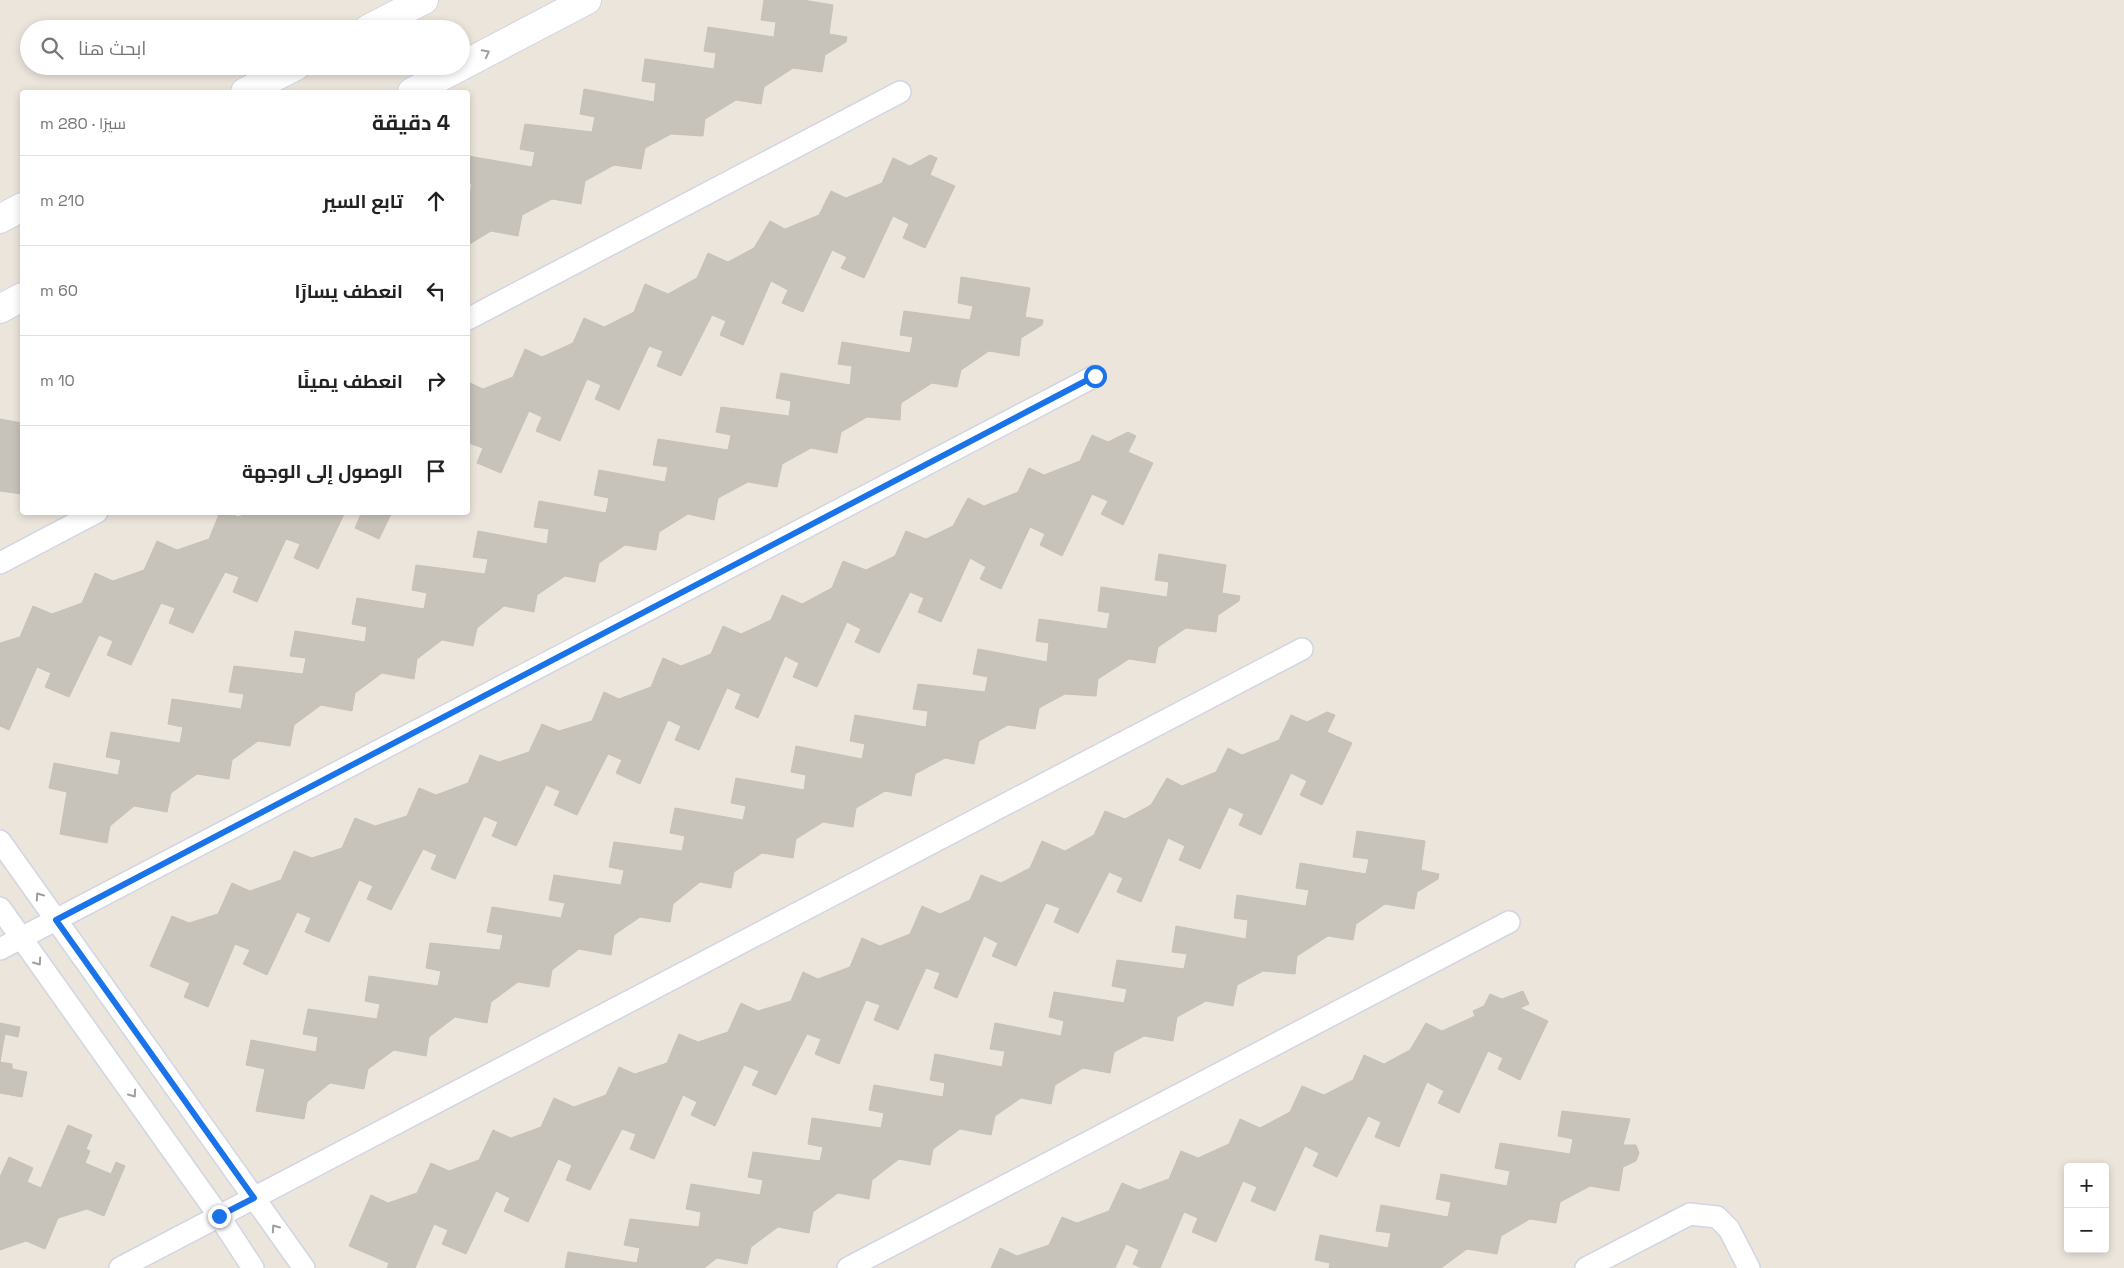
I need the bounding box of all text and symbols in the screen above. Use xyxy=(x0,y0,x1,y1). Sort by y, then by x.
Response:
search box xyxy=(20,20,470,75)
icon: search xyxy=(38,34,66,62)
text: ابحث هنا xyxy=(78,36,146,61)
one-way arrow xyxy=(480,49,489,59)
text: 4 دقيقة xyxy=(372,109,450,136)
text: سيرًا · 280 m xyxy=(40,113,126,134)
icon: ahead xyxy=(422,187,450,215)
text: تابع السير xyxy=(323,189,403,214)
text: 210 m xyxy=(40,190,84,211)
icon: left xyxy=(422,277,450,305)
text: انعطف يسارًا xyxy=(295,279,403,304)
text: 60 m xyxy=(40,280,78,301)
route start xyxy=(1084,365,1107,388)
icon: right xyxy=(422,367,450,395)
text: انعطف يمينًا xyxy=(297,369,403,394)
text: 10 m xyxy=(40,370,75,391)
icon: arrive xyxy=(422,457,450,485)
text: الوصول إلى الوجهة xyxy=(242,459,403,484)
one-way arrow xyxy=(36,892,45,902)
one-way arrow xyxy=(33,956,41,965)
one-way arrow xyxy=(127,1088,136,1098)
map controls xyxy=(2064,1163,2109,1253)
button: + xyxy=(2064,1163,2109,1208)
route end xyxy=(208,1205,231,1228)
button: − xyxy=(2064,1208,2109,1253)
one-way arrow xyxy=(272,1224,281,1234)

